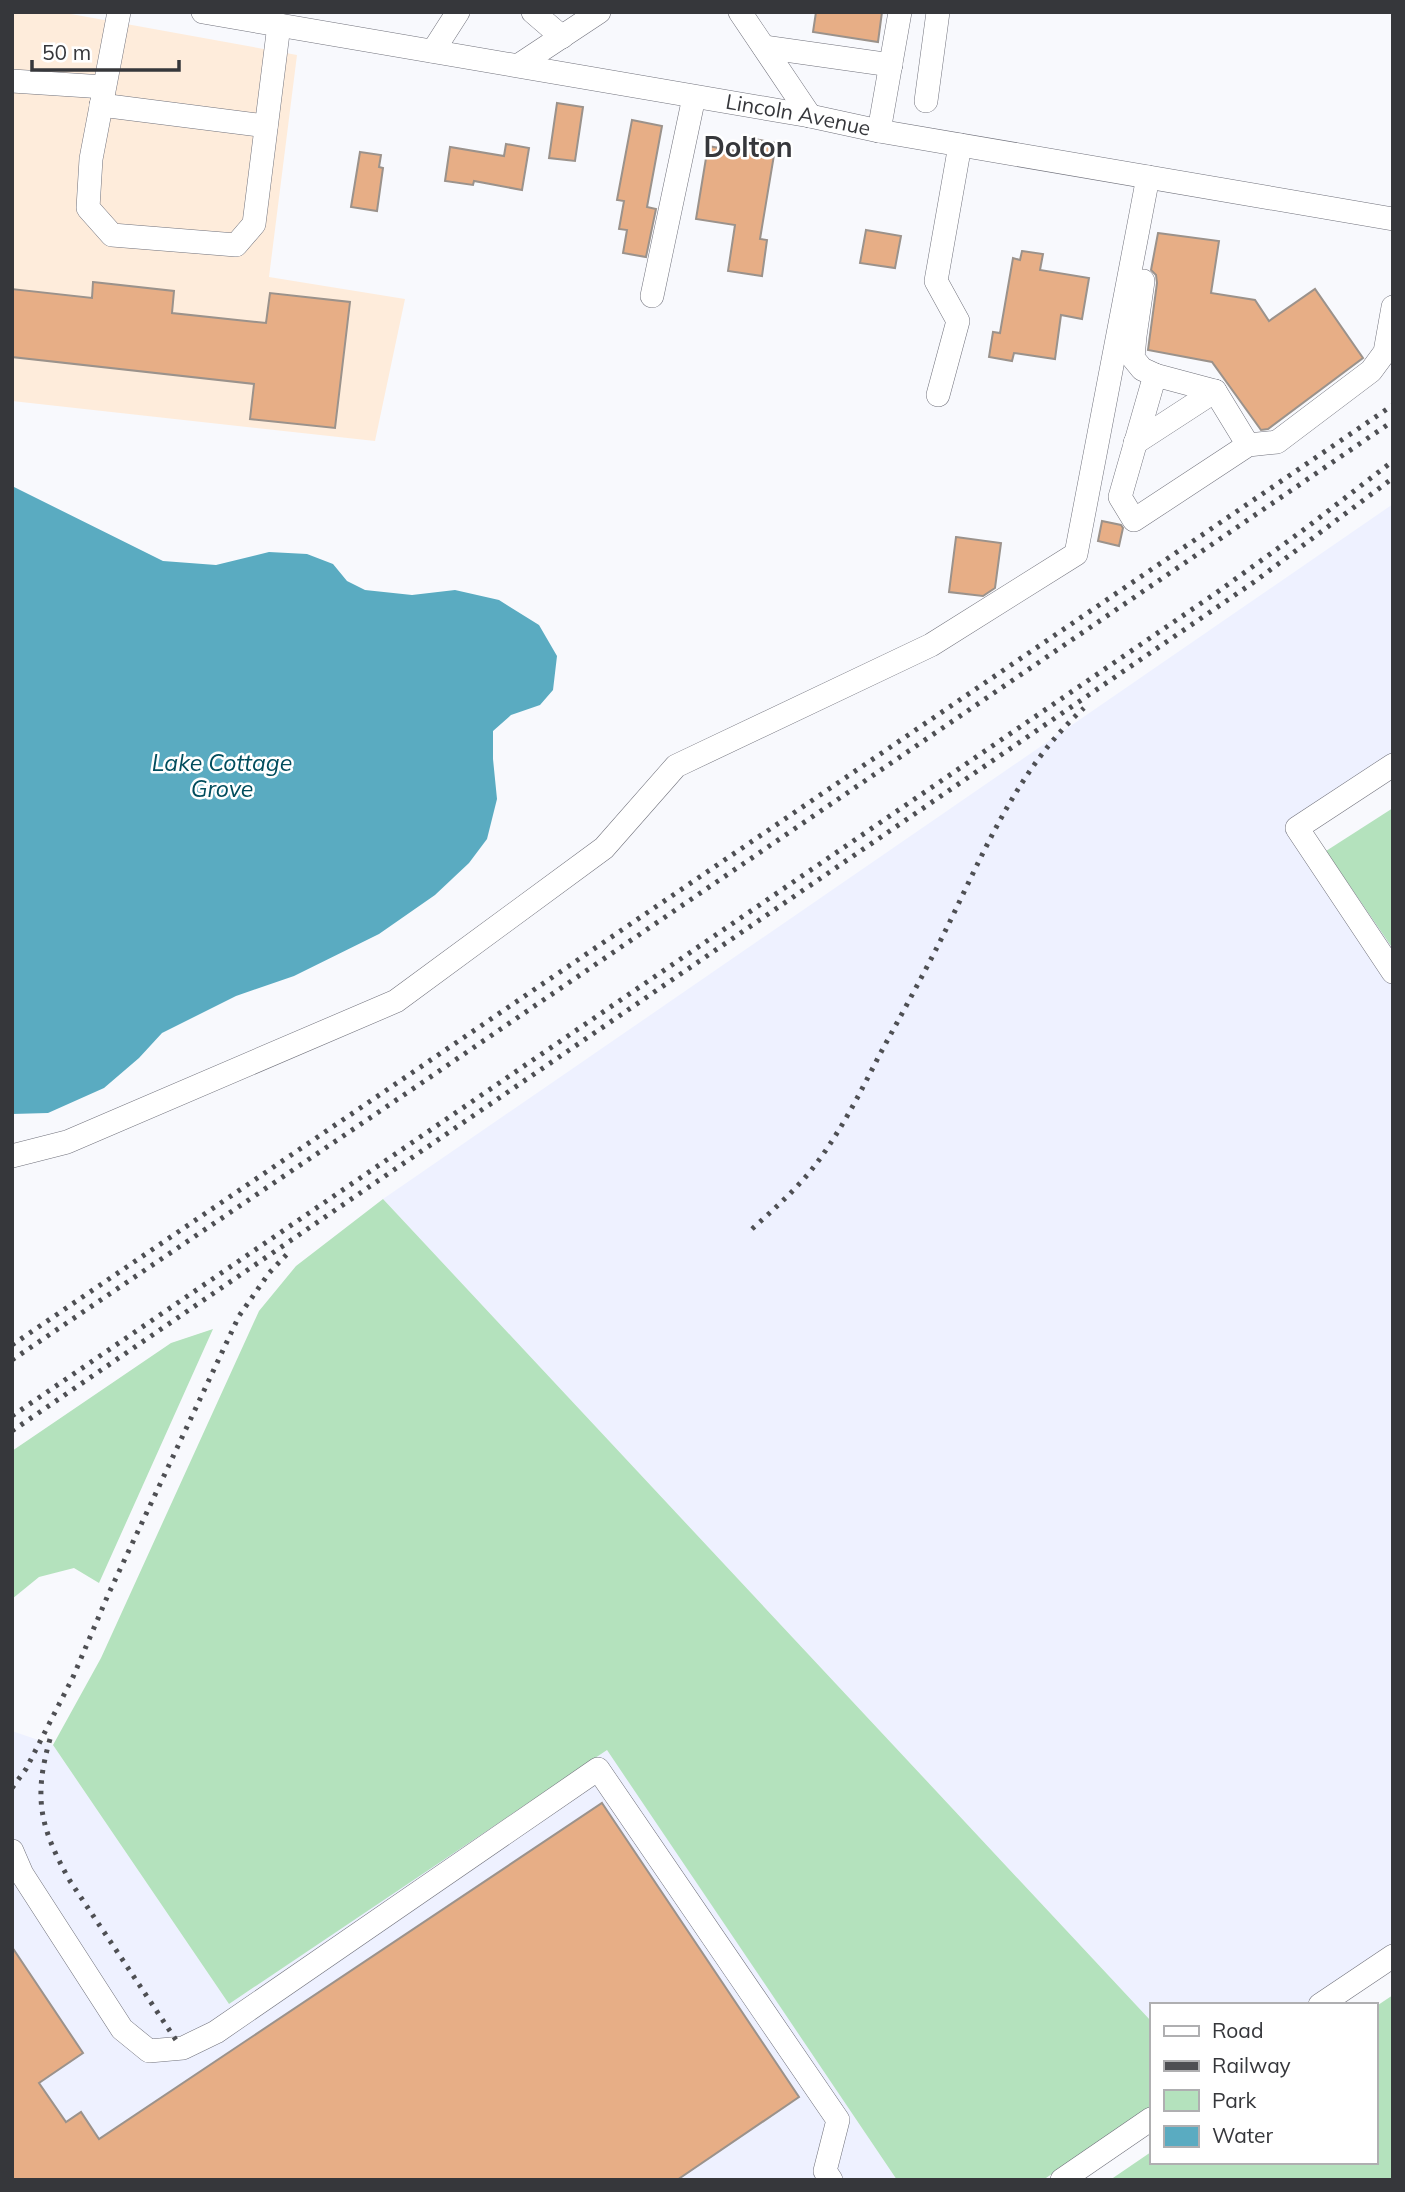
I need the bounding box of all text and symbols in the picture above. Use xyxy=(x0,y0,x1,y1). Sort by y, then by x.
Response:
scale bar xyxy=(32,28,178,72)
text: 50 m xyxy=(42,39,91,65)
street label: Lincoln Avenue xyxy=(724,88,873,141)
district label: Dolton xyxy=(703,129,793,164)
water label: Lake Cottage Grove xyxy=(152,748,292,803)
legend xyxy=(1150,2003,1377,2164)
text: Road xyxy=(1212,2017,1263,2043)
text: Railway xyxy=(1212,2052,1291,2078)
text: Park xyxy=(1212,2087,1256,2113)
text: Water xyxy=(1212,2122,1273,2148)

